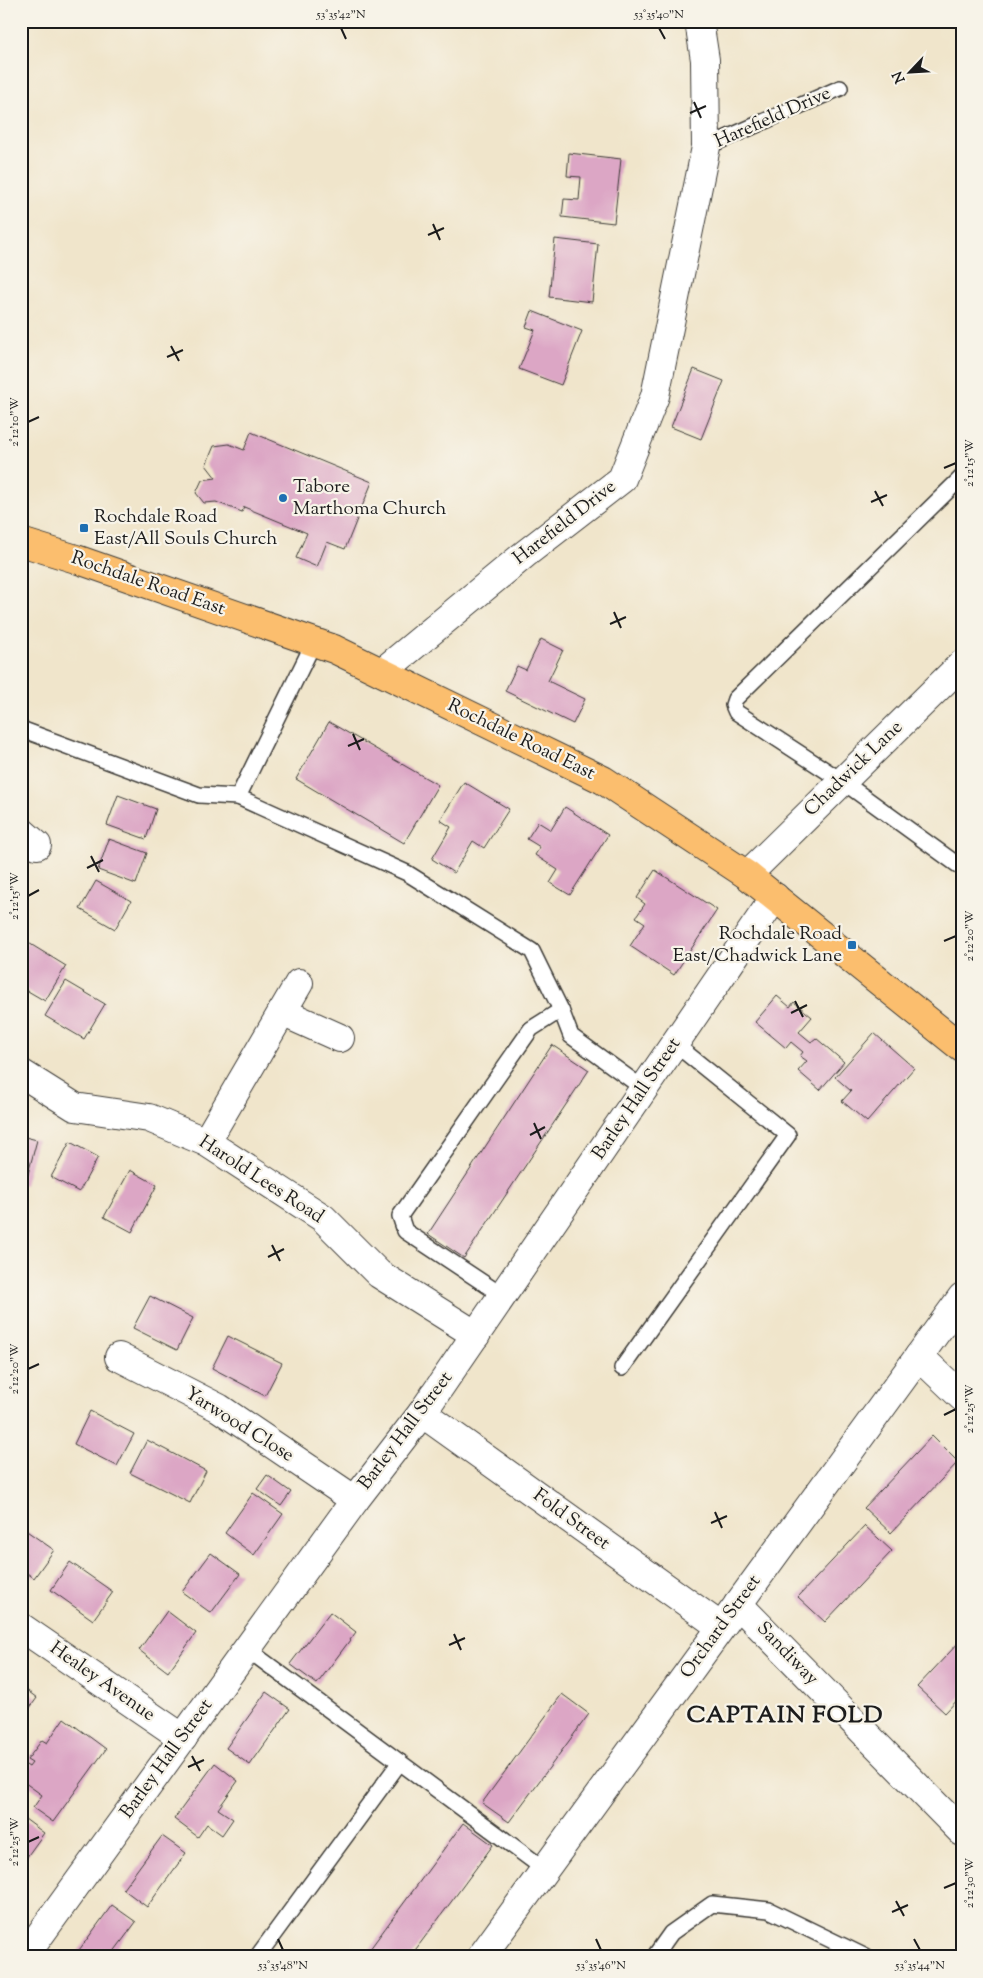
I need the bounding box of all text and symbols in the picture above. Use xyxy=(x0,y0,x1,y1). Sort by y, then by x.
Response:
text: 53°35'42"N xyxy=(315,6,366,24)
text: 53°35'40"N xyxy=(633,6,684,24)
north arrow xyxy=(886,48,936,98)
text: N xyxy=(889,67,911,86)
street label: Harefield Drive xyxy=(711,80,835,156)
text: 2°12'10"W xyxy=(6,397,24,447)
text: 2°12'15"W xyxy=(961,438,979,487)
place label: Tabore Marthoma Church xyxy=(293,474,446,523)
street label: Harefield Drive xyxy=(508,474,622,572)
marker: Tabore Marthoma Church xyxy=(277,492,289,504)
place label: Rochdale Road East/All Souls Church xyxy=(94,504,277,553)
marker: Rochdale Road East/All Souls Church xyxy=(78,522,90,534)
street label: Rochdale Road East xyxy=(67,545,229,623)
street label: Rochdale Road East xyxy=(443,692,600,788)
street label: Chadwick Lane xyxy=(799,715,910,823)
text: 2°12'15"W xyxy=(6,871,24,920)
text: 2°12'20"W xyxy=(961,910,979,962)
place label: Rochdale Road East/Chadwick Lane xyxy=(673,921,842,970)
marker: Rochdale Road East/Chadwick Lane xyxy=(846,939,858,951)
street label: Barley Hall Street xyxy=(586,1032,688,1165)
street label: Harold Lees Road xyxy=(193,1129,329,1231)
text: 2°12'20"W xyxy=(6,1343,24,1395)
street label: Barley Hall Street xyxy=(352,1366,460,1496)
street label: Yarwood Close xyxy=(179,1381,299,1469)
text: 2°12'25"W xyxy=(961,1384,979,1434)
street label: Fold Street xyxy=(527,1483,616,1558)
street label: Orchard Street xyxy=(674,1569,768,1684)
street label: Sandiway xyxy=(750,1616,825,1692)
street label: Healey Avenue xyxy=(44,1636,160,1729)
street label: Barley Hall Street xyxy=(114,1693,220,1824)
district label: CAPTAIN FOLD xyxy=(687,1699,883,1733)
text: 2°12'25"W xyxy=(6,1817,24,1867)
text: 2°12'30"W xyxy=(961,1857,979,1908)
text: 53°35'48"N xyxy=(257,1957,308,1975)
text: 53°35'46"N xyxy=(575,1957,626,1975)
text: 53°35'44"N xyxy=(894,1957,945,1975)

